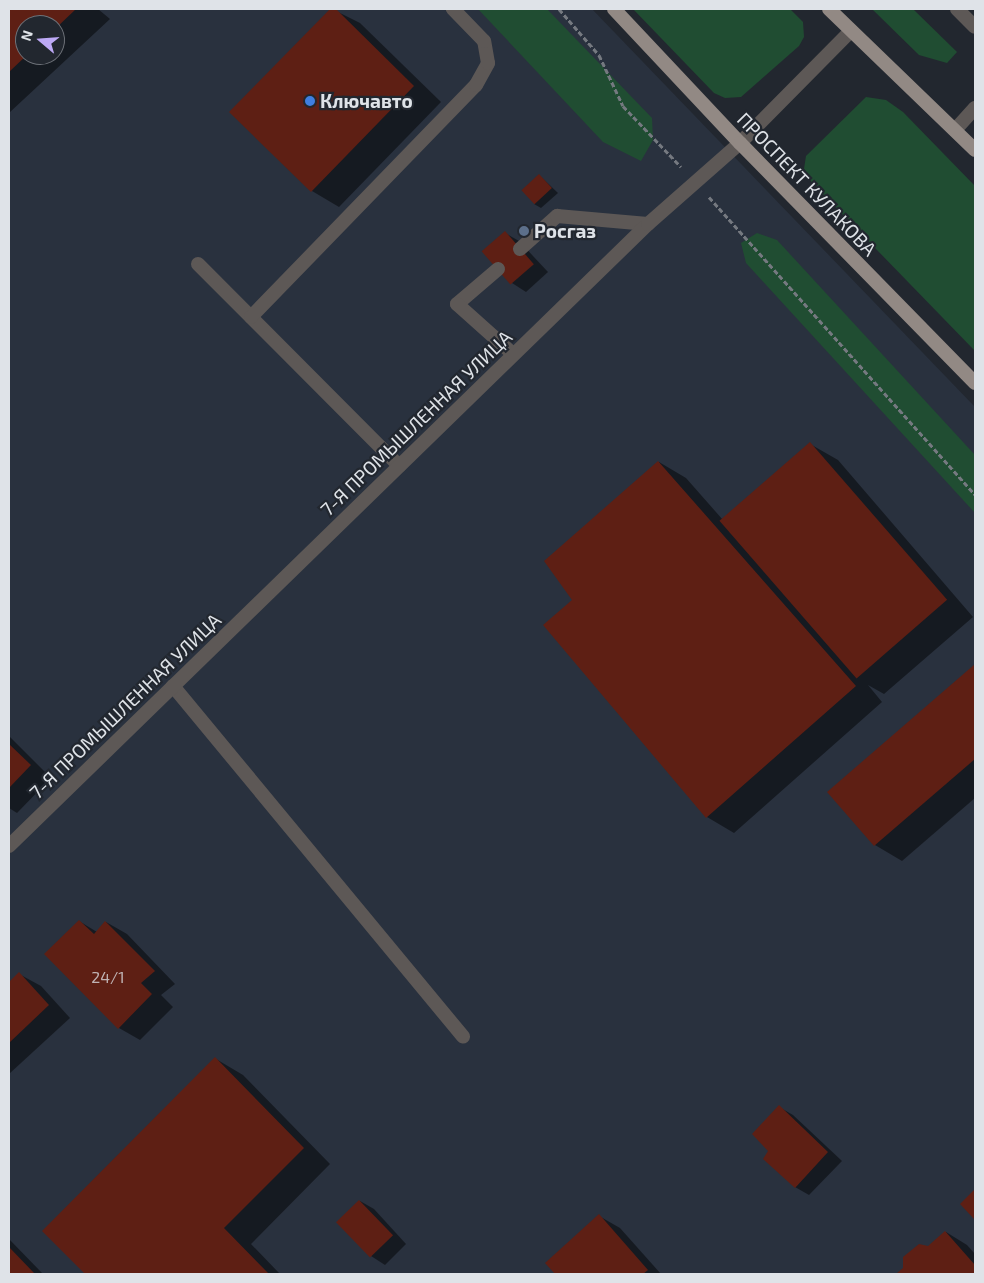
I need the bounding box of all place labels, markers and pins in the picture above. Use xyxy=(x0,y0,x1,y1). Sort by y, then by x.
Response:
place label: Ключавто xyxy=(320,90,413,112)
marker: Ключавто xyxy=(304,95,316,107)
place label: Росгаз xyxy=(534,220,596,242)
marker: Росгаз xyxy=(518,225,530,237)

